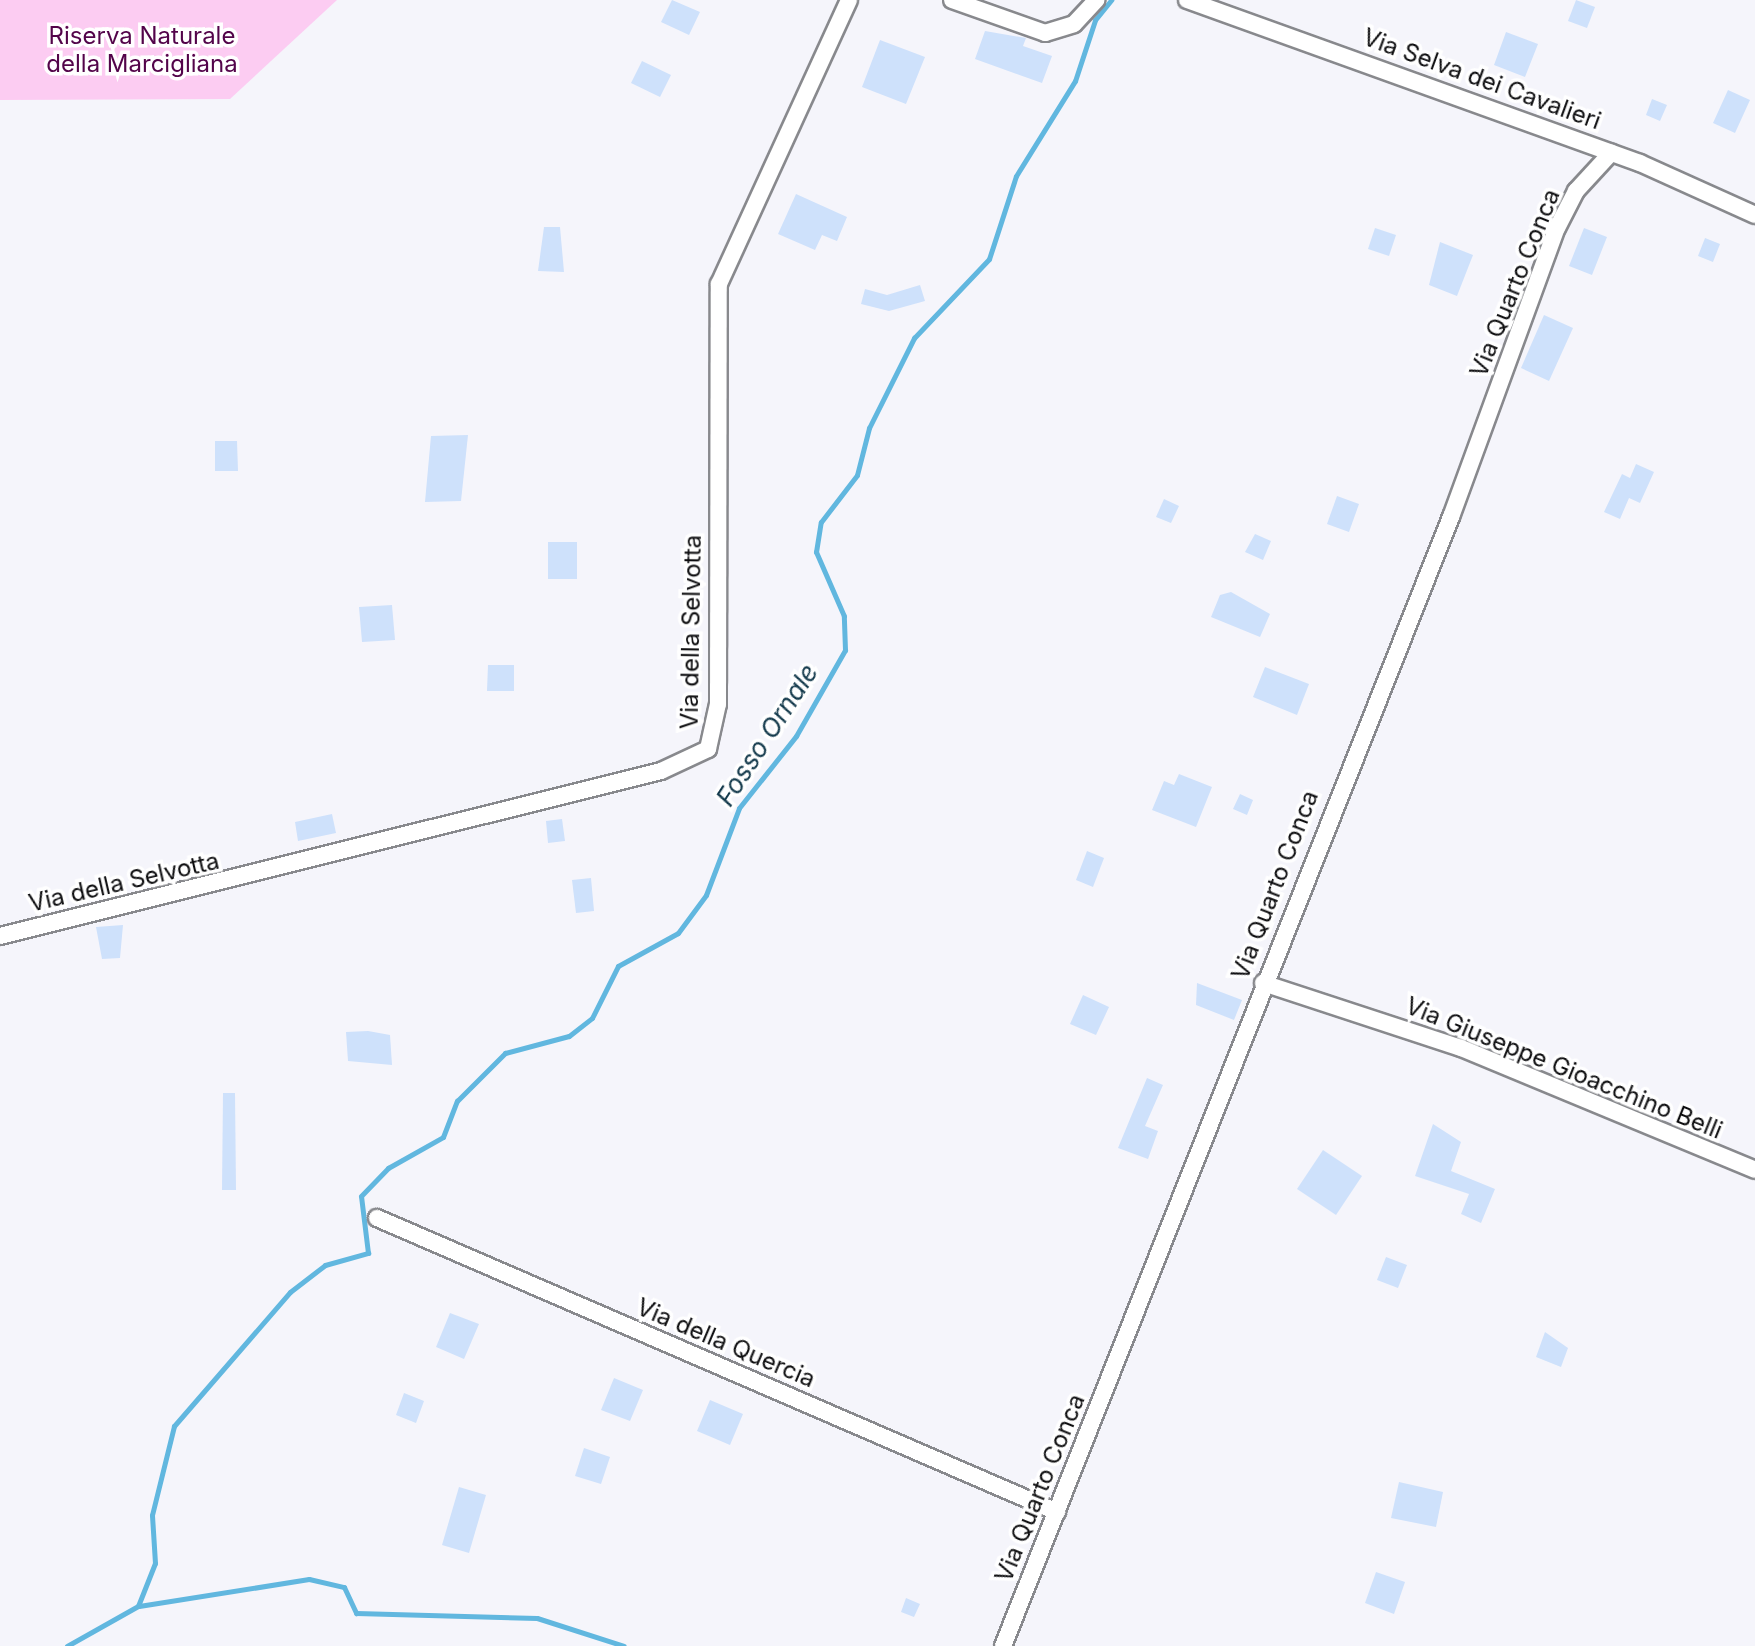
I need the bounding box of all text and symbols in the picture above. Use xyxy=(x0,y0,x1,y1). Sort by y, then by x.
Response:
park label: Riserva Naturale della Marcigliana xyxy=(46,22,238,78)
street label: Via Selva dei Cavalieri xyxy=(1359,23,1605,135)
street label: Via Quarto Conca xyxy=(1464,185,1566,381)
street label: Via della Selvotta xyxy=(675,534,707,730)
water label: Fosso Ornale xyxy=(710,658,824,812)
street label: Via Quarto Conca xyxy=(1226,786,1324,984)
street label: Via della Selvotta xyxy=(26,846,222,918)
street label: Via Giuseppe Gioacchino Belli xyxy=(1401,991,1727,1145)
street label: Via della Quercia xyxy=(632,1292,820,1394)
street label: Via Quarto Conca xyxy=(989,1390,1091,1586)

